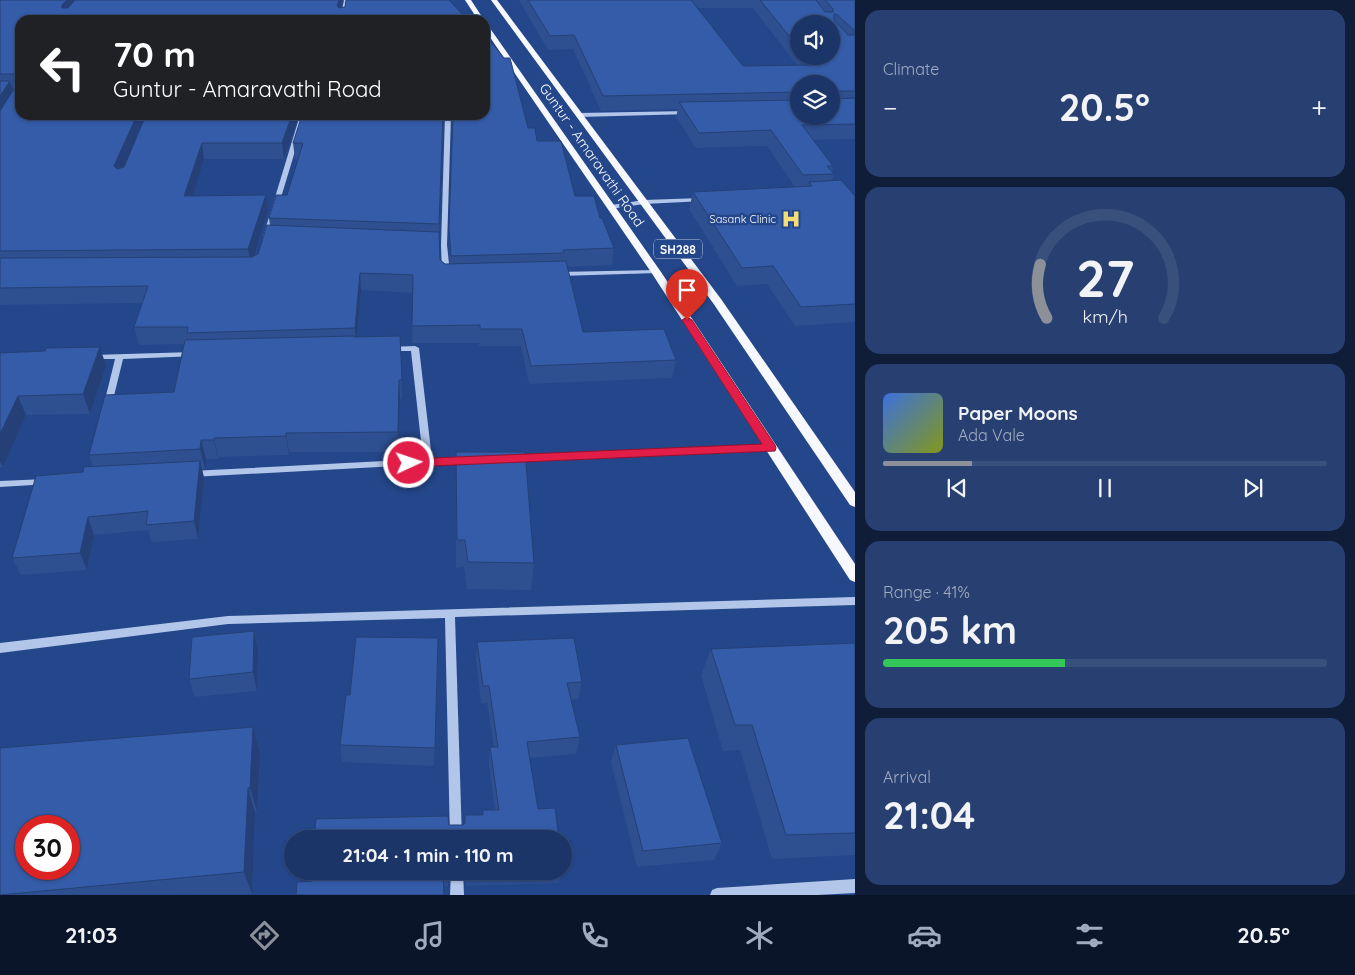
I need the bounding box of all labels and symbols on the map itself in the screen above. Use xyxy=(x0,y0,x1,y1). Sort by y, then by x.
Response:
street label: Guntur - Amaravathi Road xyxy=(536,80,648,230)
hospital icon: Sasank Clinic xyxy=(780,208,802,230)
place label: Sasank Clinic xyxy=(710,212,776,226)
road number: SH288 xyxy=(654,240,702,258)
pin xyxy=(666,269,708,320)
position arrow xyxy=(382,436,434,488)
speed limit sign: 30 xyxy=(15,815,80,880)

